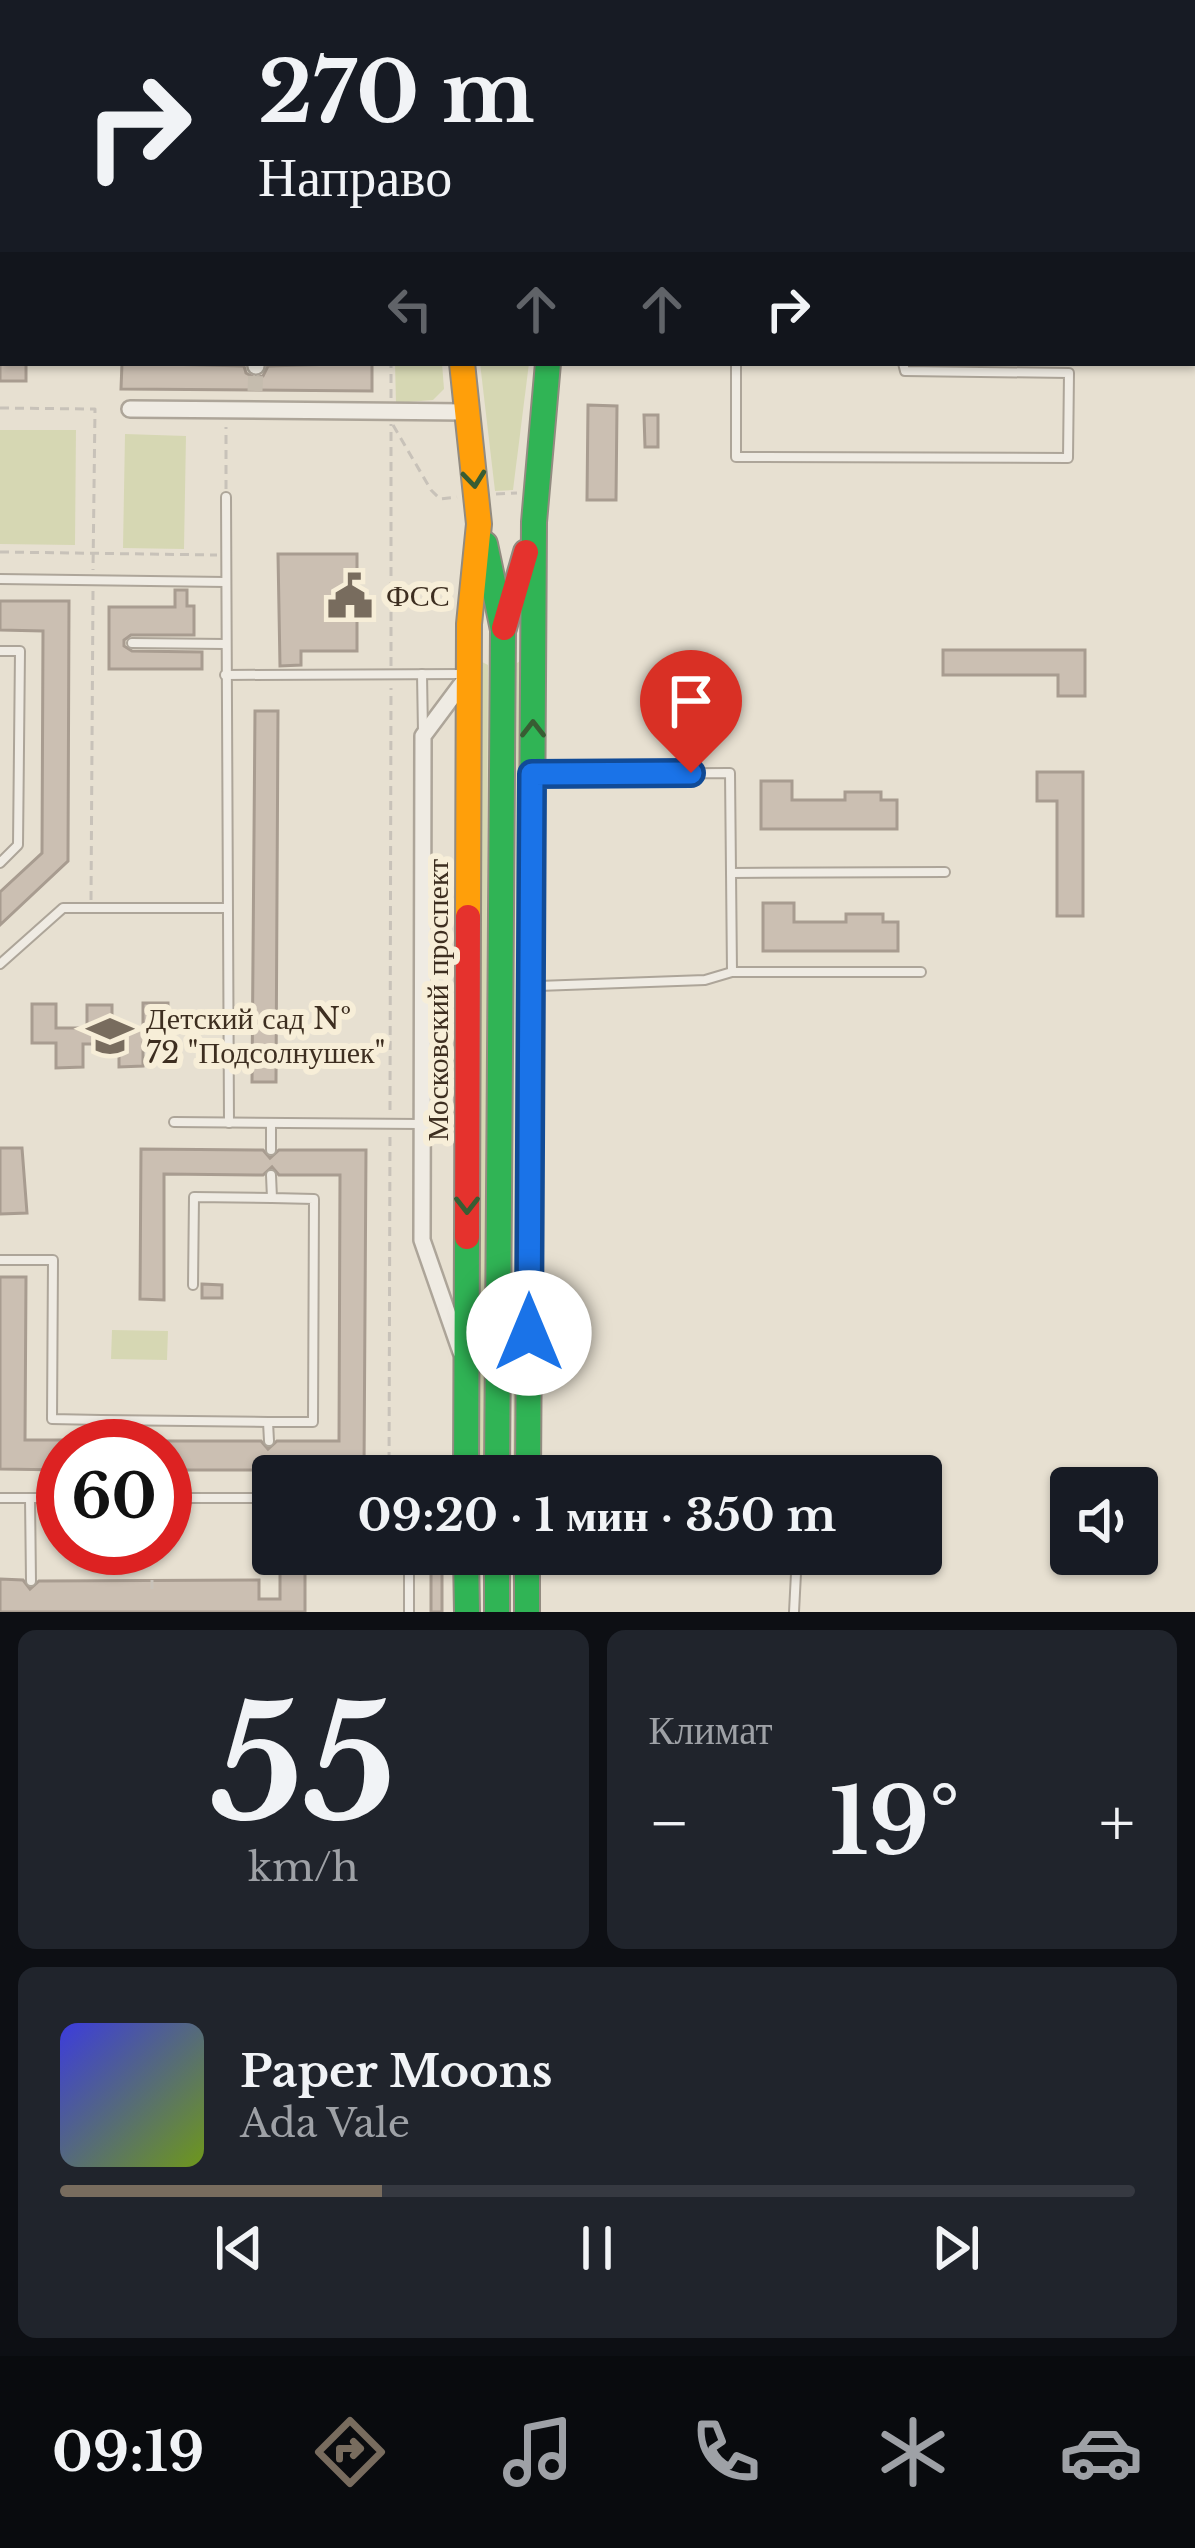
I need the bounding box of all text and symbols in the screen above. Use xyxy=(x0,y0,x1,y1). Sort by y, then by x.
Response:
text: 270 m xyxy=(258,41,535,145)
icon: right xyxy=(60,48,216,204)
text: Направо xyxy=(258,144,452,211)
icon: left xyxy=(377,276,443,342)
icon: ahead xyxy=(503,276,569,342)
icon: ahead xyxy=(629,276,695,342)
icon: right xyxy=(755,276,821,342)
one-way arrow xyxy=(461,470,486,489)
public building icon: ФСС xyxy=(325,571,375,621)
place label: ФСС xyxy=(386,577,450,614)
pin xyxy=(640,650,742,773)
icon: arrive xyxy=(658,668,724,734)
one-way arrow xyxy=(520,719,546,737)
street label: Московский проспект xyxy=(419,859,456,1141)
place label: Детский сад № 72 "Подсолнушек" xyxy=(146,1000,386,1071)
school or university icon: Детский сад № 72 "Подсолнушек" xyxy=(85,1011,135,1061)
one-way arrow xyxy=(454,1197,480,1215)
position arrow xyxy=(466,1270,592,1396)
speed limit sign: 60 xyxy=(36,1419,192,1575)
map controls xyxy=(1050,1467,1158,1575)
button: sound xyxy=(1050,1467,1158,1575)
text: 09:20 · 1 мин · 350 m xyxy=(358,1487,836,1543)
text: 55 xyxy=(210,1668,396,1861)
text: Климат xyxy=(649,1706,773,1755)
text: 19° xyxy=(830,1767,960,1878)
text: − xyxy=(649,1782,690,1864)
text: + xyxy=(1099,1782,1135,1864)
text: km/h xyxy=(248,1843,359,1892)
text: Paper Moons xyxy=(240,2043,552,2099)
text: Ada Vale xyxy=(240,2099,410,2148)
icon: previous xyxy=(206,2215,272,2281)
icon: pause xyxy=(564,2215,630,2281)
icon: next xyxy=(923,2215,989,2281)
icon: directions xyxy=(308,2410,392,2494)
icon: music xyxy=(496,2410,580,2494)
icon: phone xyxy=(684,2410,768,2494)
icon: climate xyxy=(871,2410,955,2494)
icon: car xyxy=(1059,2410,1143,2494)
text: 09:19 xyxy=(52,2419,204,2486)

